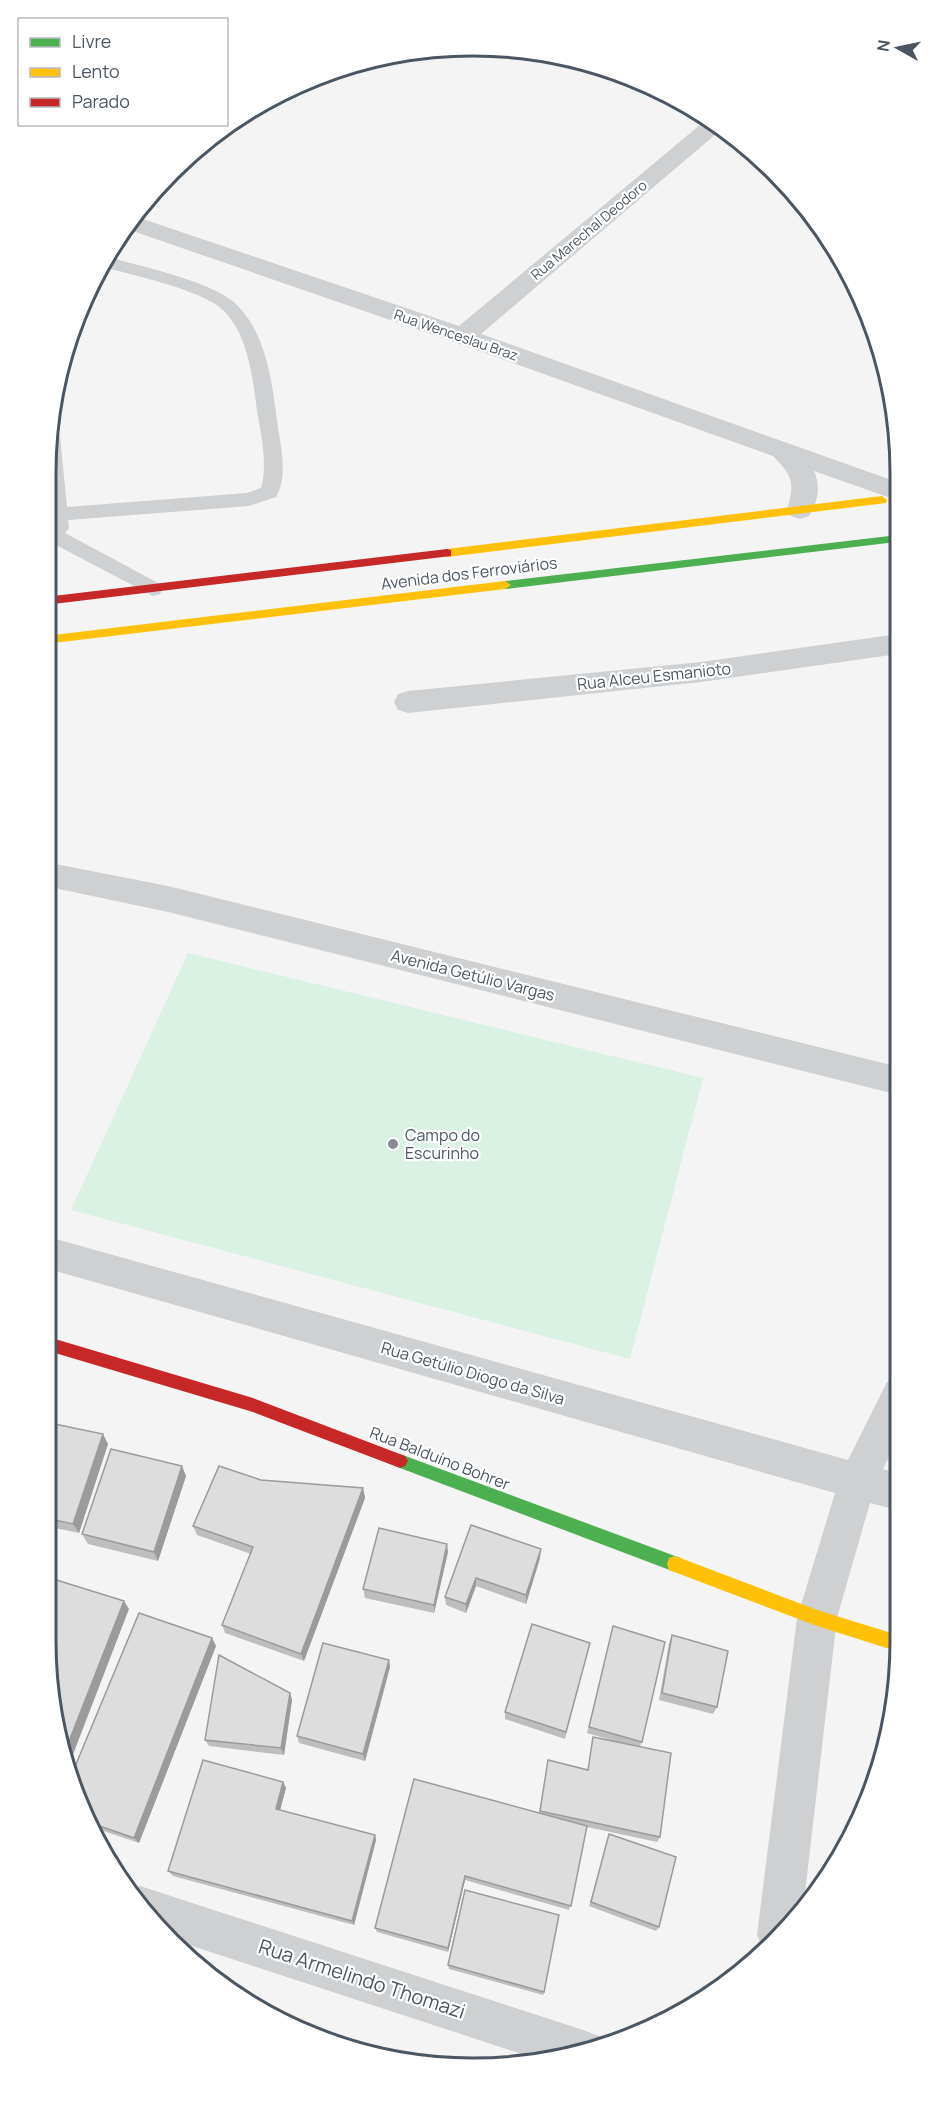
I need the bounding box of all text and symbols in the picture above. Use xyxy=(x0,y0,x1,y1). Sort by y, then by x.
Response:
legend xyxy=(18,18,228,126)
north arrow xyxy=(868,18,928,78)
text: Livre xyxy=(72,29,111,53)
text: N xyxy=(871,38,895,53)
text: Lento xyxy=(72,59,120,83)
text: Parado xyxy=(72,89,130,113)
street label: Rua Marechal Deodoro xyxy=(527,175,651,284)
street label: Rua Wenceslau Braz xyxy=(392,304,521,365)
street label: Avenida dos Ferroviários xyxy=(380,551,558,595)
street label: Rua Alceu Esmanioto xyxy=(576,657,732,695)
street label: Avenida Getúlio Vargas xyxy=(389,944,557,1006)
place label: Campo do Escurinho xyxy=(405,1124,480,1164)
marker: Campo do Escurinho xyxy=(386,1137,400,1151)
street label: Rua Getúlio Diogo da Silva xyxy=(379,1336,567,1410)
street label: Rua Balduíno Bohrer xyxy=(367,1421,513,1495)
street label: Rua Armelindo Thomazi xyxy=(255,1932,469,2025)

